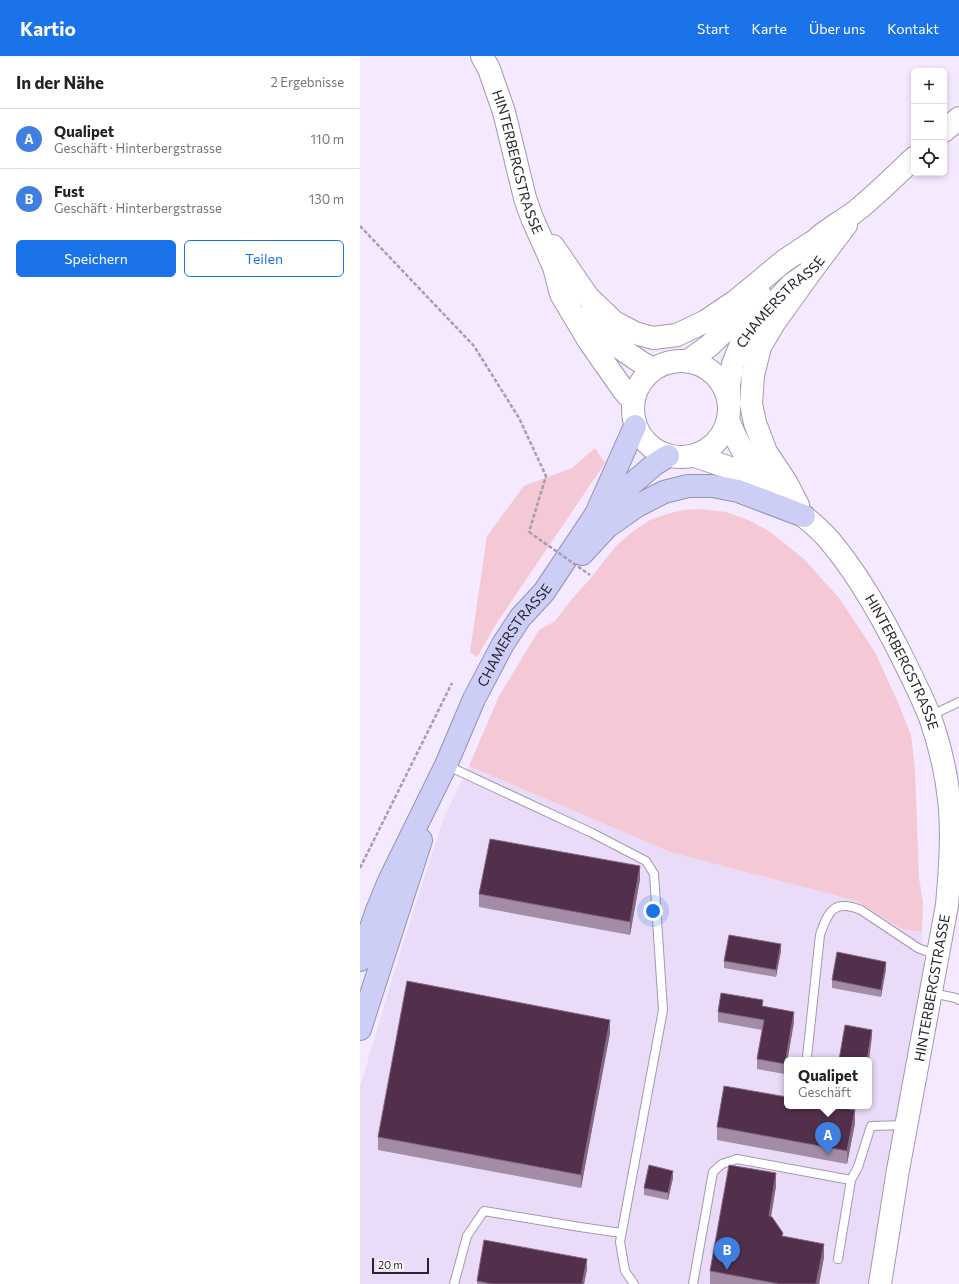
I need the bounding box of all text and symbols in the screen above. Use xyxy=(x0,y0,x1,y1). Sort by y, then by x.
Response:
text: Kartio xyxy=(20,17,76,40)
text: Start xyxy=(697,20,730,37)
text: Karte xyxy=(752,20,787,37)
text: Über uns xyxy=(809,20,865,37)
text: Kontakt xyxy=(887,20,939,37)
map controls xyxy=(911,68,947,176)
button: + xyxy=(911,68,947,104)
text: In der Nähe xyxy=(16,72,104,93)
text: 2 Ergebnisse xyxy=(270,74,344,90)
street label: HINTERBERGSTRASSE xyxy=(489,87,547,236)
button: − xyxy=(911,104,947,140)
text: Qualipet xyxy=(54,122,114,140)
text: A xyxy=(24,131,34,147)
text: 110 m xyxy=(311,131,344,147)
text: Geschäft · Hinterbergstrasse xyxy=(54,140,222,156)
button: locate xyxy=(911,140,947,176)
text: Fust xyxy=(54,182,84,200)
text: B xyxy=(25,191,33,207)
text: 130 m xyxy=(309,191,344,207)
text: Geschäft · Hinterbergstrasse xyxy=(54,200,222,216)
button: Speichern xyxy=(16,240,176,277)
button: Teilen xyxy=(184,240,344,277)
street label: CHAMERSTRASSE xyxy=(732,252,828,351)
street label: CHAMERSTRASSE xyxy=(473,580,555,689)
street label: HINTERBERGSTRASSE xyxy=(862,591,943,732)
your location xyxy=(643,901,663,921)
street label: HINTERBERGSTRASSE xyxy=(910,913,953,1063)
popup xyxy=(784,1057,872,1109)
text: Qualipet xyxy=(798,1066,858,1084)
text: Geschäft xyxy=(798,1084,851,1100)
pin: A xyxy=(815,1122,841,1155)
pin: B xyxy=(714,1237,740,1270)
scale bar xyxy=(372,1256,429,1275)
text: 20 m xyxy=(378,1258,403,1271)

